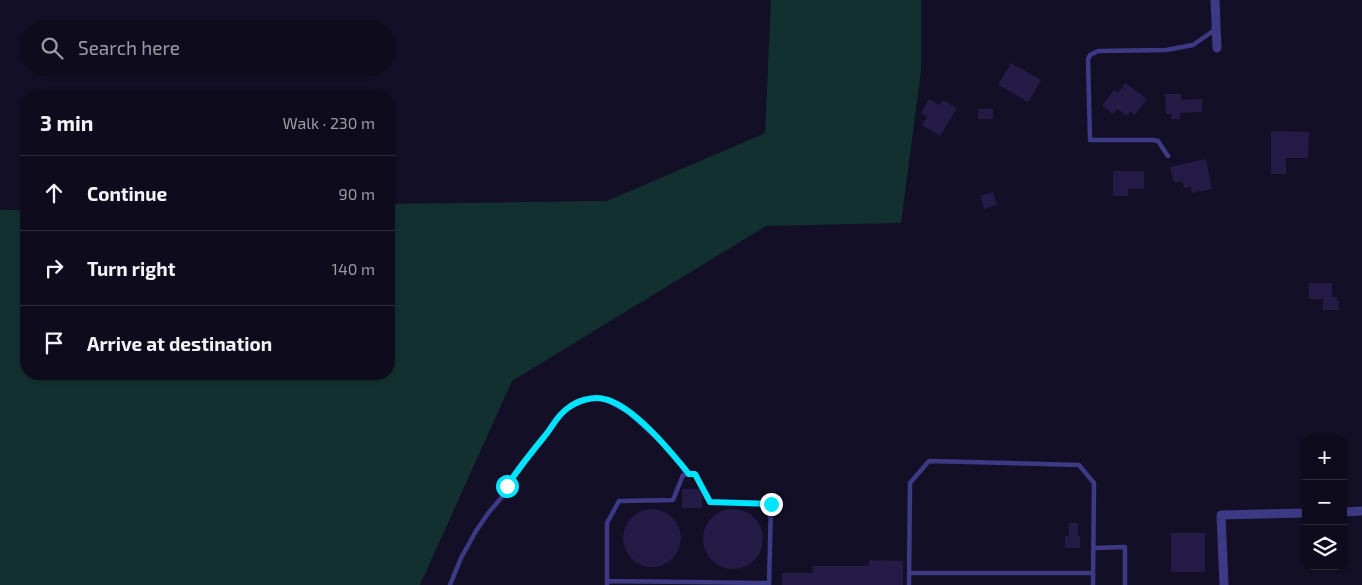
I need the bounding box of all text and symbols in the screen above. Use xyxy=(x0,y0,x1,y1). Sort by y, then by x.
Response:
search box xyxy=(20,20,395,75)
icon: search xyxy=(38,34,66,62)
text: Search here xyxy=(78,36,180,59)
text: 3 min xyxy=(40,110,93,135)
text: Walk · 230 m xyxy=(282,113,375,132)
icon: ahead xyxy=(40,179,68,207)
text: Continue xyxy=(87,182,167,205)
text: 90 m xyxy=(339,184,375,203)
icon: right xyxy=(40,254,68,282)
text: Turn right xyxy=(87,257,175,280)
text: 140 m xyxy=(332,259,375,278)
icon: arrive xyxy=(40,329,68,357)
text: Arrive at destination xyxy=(87,332,272,355)
map controls xyxy=(1302,435,1347,570)
button: + xyxy=(1302,435,1347,480)
route start xyxy=(496,475,519,498)
button: − xyxy=(1302,480,1347,525)
route end xyxy=(760,493,783,516)
button: layers xyxy=(1302,525,1347,570)

